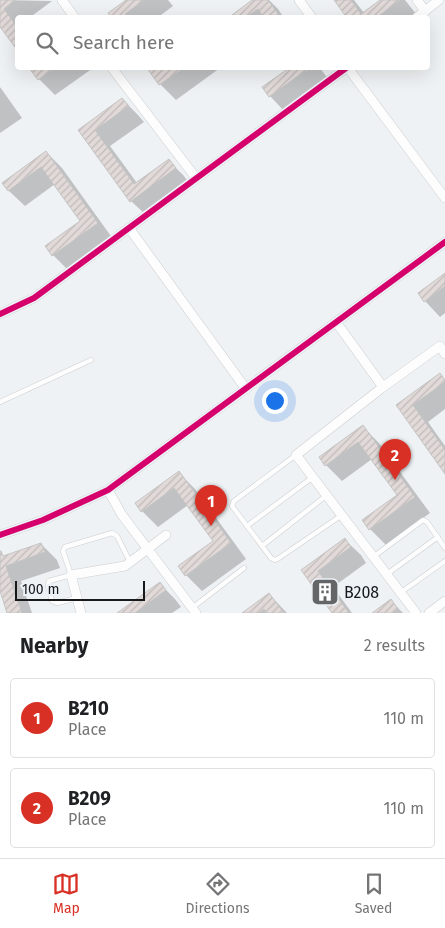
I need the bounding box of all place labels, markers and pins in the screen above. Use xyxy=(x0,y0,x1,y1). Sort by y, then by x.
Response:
pin: 2 xyxy=(379,439,411,480)
pin: 1 xyxy=(195,485,227,526)
building icon: B208 xyxy=(310,577,340,607)
place label: B208 xyxy=(344,583,379,602)

